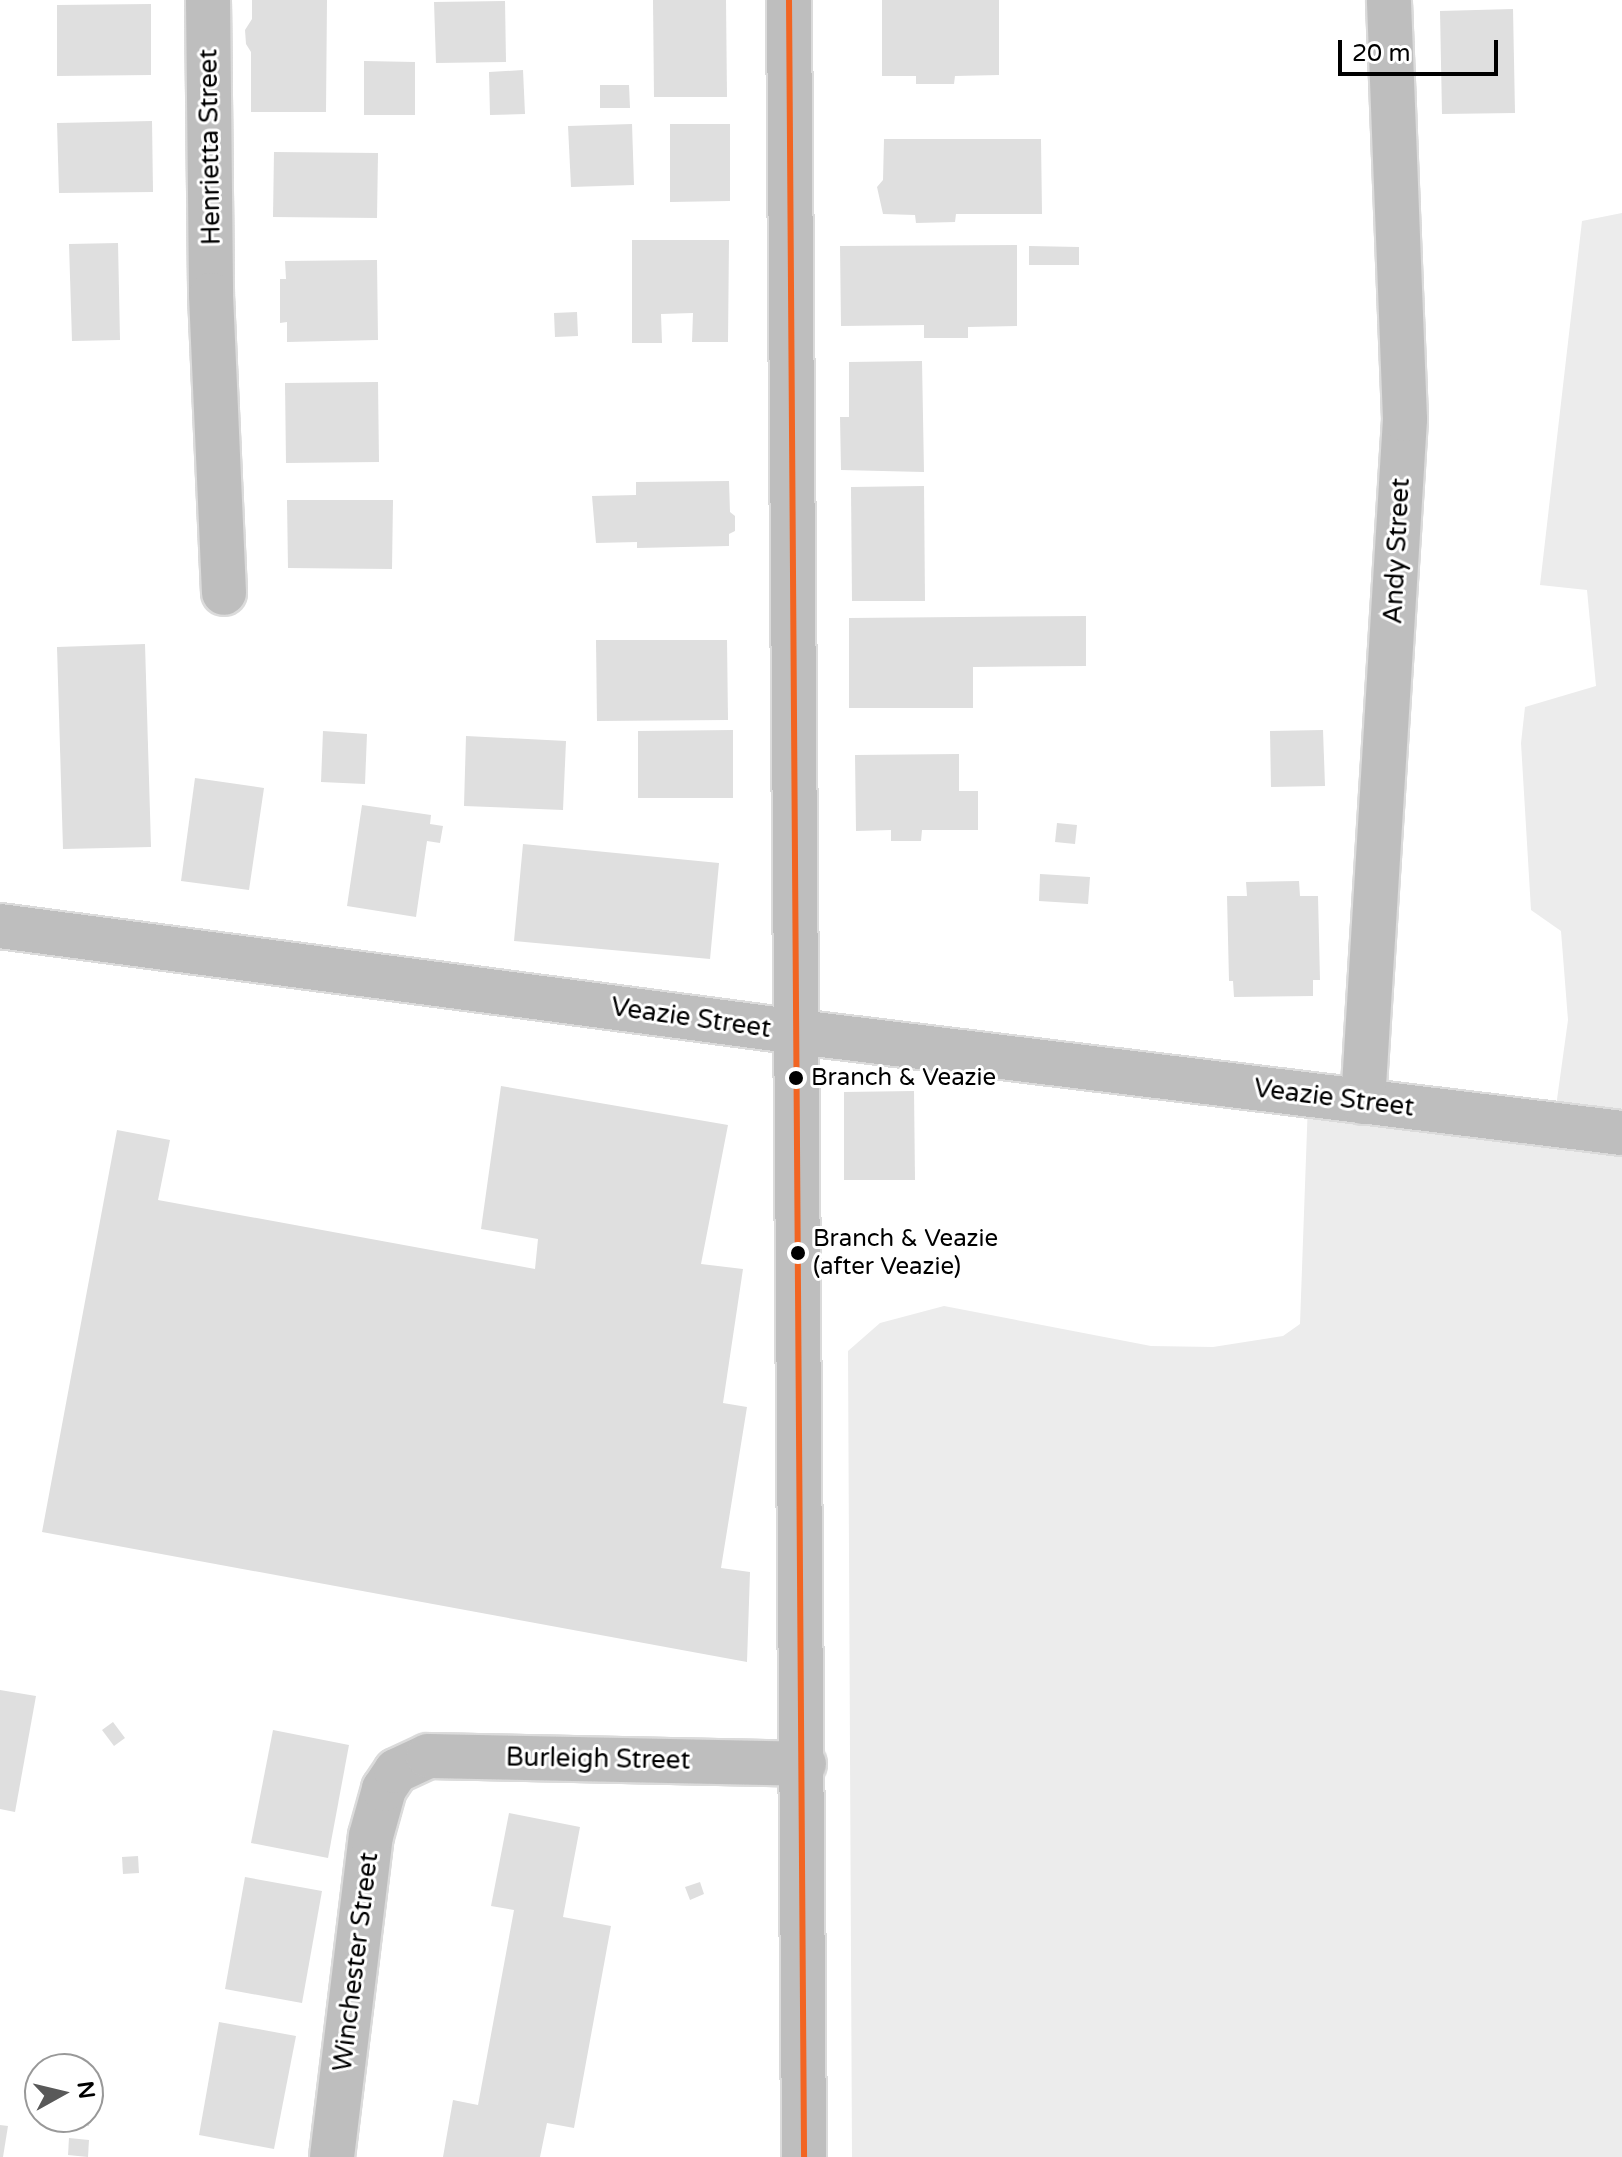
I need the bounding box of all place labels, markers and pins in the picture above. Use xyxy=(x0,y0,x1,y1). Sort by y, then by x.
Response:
place label: Branch & Veazie xyxy=(811,1064,996,1092)
marker: Branch & Veazie xyxy=(788,1070,804,1086)
place label: Branch & Veazie (after Veazie) xyxy=(813,1225,998,1281)
marker: Branch & Veazie (after Veazie) xyxy=(790,1245,806,1261)

